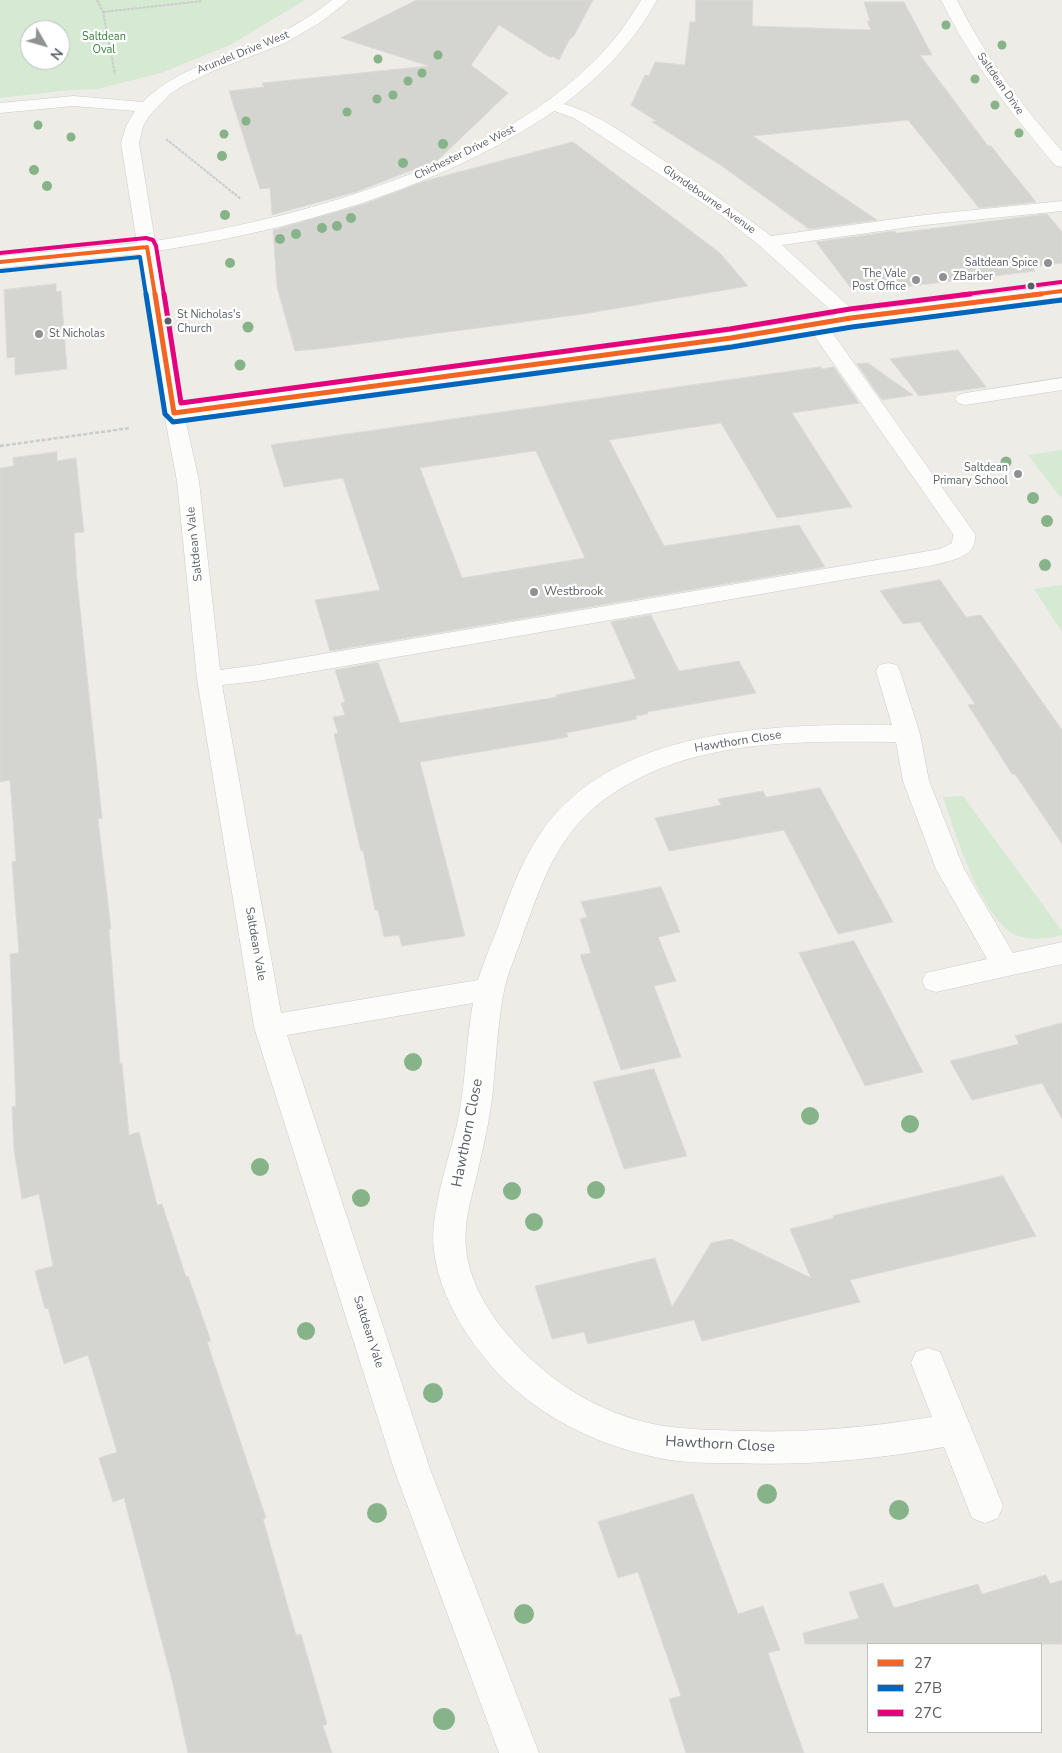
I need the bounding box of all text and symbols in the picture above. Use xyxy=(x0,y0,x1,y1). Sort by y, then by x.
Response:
north arrow xyxy=(20,20,70,70)
street label: Arundel Drive West xyxy=(195,29,291,77)
park label: Saltdean Oval xyxy=(82,30,126,56)
text: N xyxy=(46,44,67,64)
street label: Saltdean Drive xyxy=(974,50,1026,118)
street label: Chichester Drive West xyxy=(413,123,517,183)
street label: Glyndebourne Avenue xyxy=(660,163,758,237)
place label: Saltdean Spice xyxy=(965,256,1038,270)
marker: Saltdean Spice xyxy=(1042,257,1054,269)
place label: The Vale Post Office xyxy=(852,267,906,293)
place label: ZBarber xyxy=(953,270,993,284)
marker: ZBarber xyxy=(937,271,949,283)
marker: The Vale Post Office xyxy=(910,274,922,286)
unlabelled marker xyxy=(1026,281,1036,291)
place label: St Nicholas's Church xyxy=(177,308,241,334)
marker: St Nicholas's Church xyxy=(163,316,173,326)
place label: St Nicholas xyxy=(49,327,105,341)
marker: St Nicholas xyxy=(33,328,45,340)
place label: Saltdean Primary School xyxy=(933,461,1008,487)
marker: Saltdean Primary School xyxy=(1012,468,1024,480)
street label: Saltdean Vale xyxy=(184,506,206,582)
place label: Westbrook xyxy=(544,585,603,599)
marker: Westbrook xyxy=(528,586,540,598)
street label: Hawthorn Close xyxy=(693,728,783,756)
street label: Saltdean Vale xyxy=(241,906,269,982)
street label: Hawthorn Close xyxy=(449,1077,487,1189)
street label: Saltdean Vale xyxy=(350,1294,386,1370)
street label: Hawthorn Close xyxy=(665,1433,775,1457)
legend xyxy=(867,1643,1042,1733)
text: 27 xyxy=(914,1653,932,1673)
text: 27B xyxy=(914,1678,942,1698)
text: 27C xyxy=(914,1703,942,1723)

